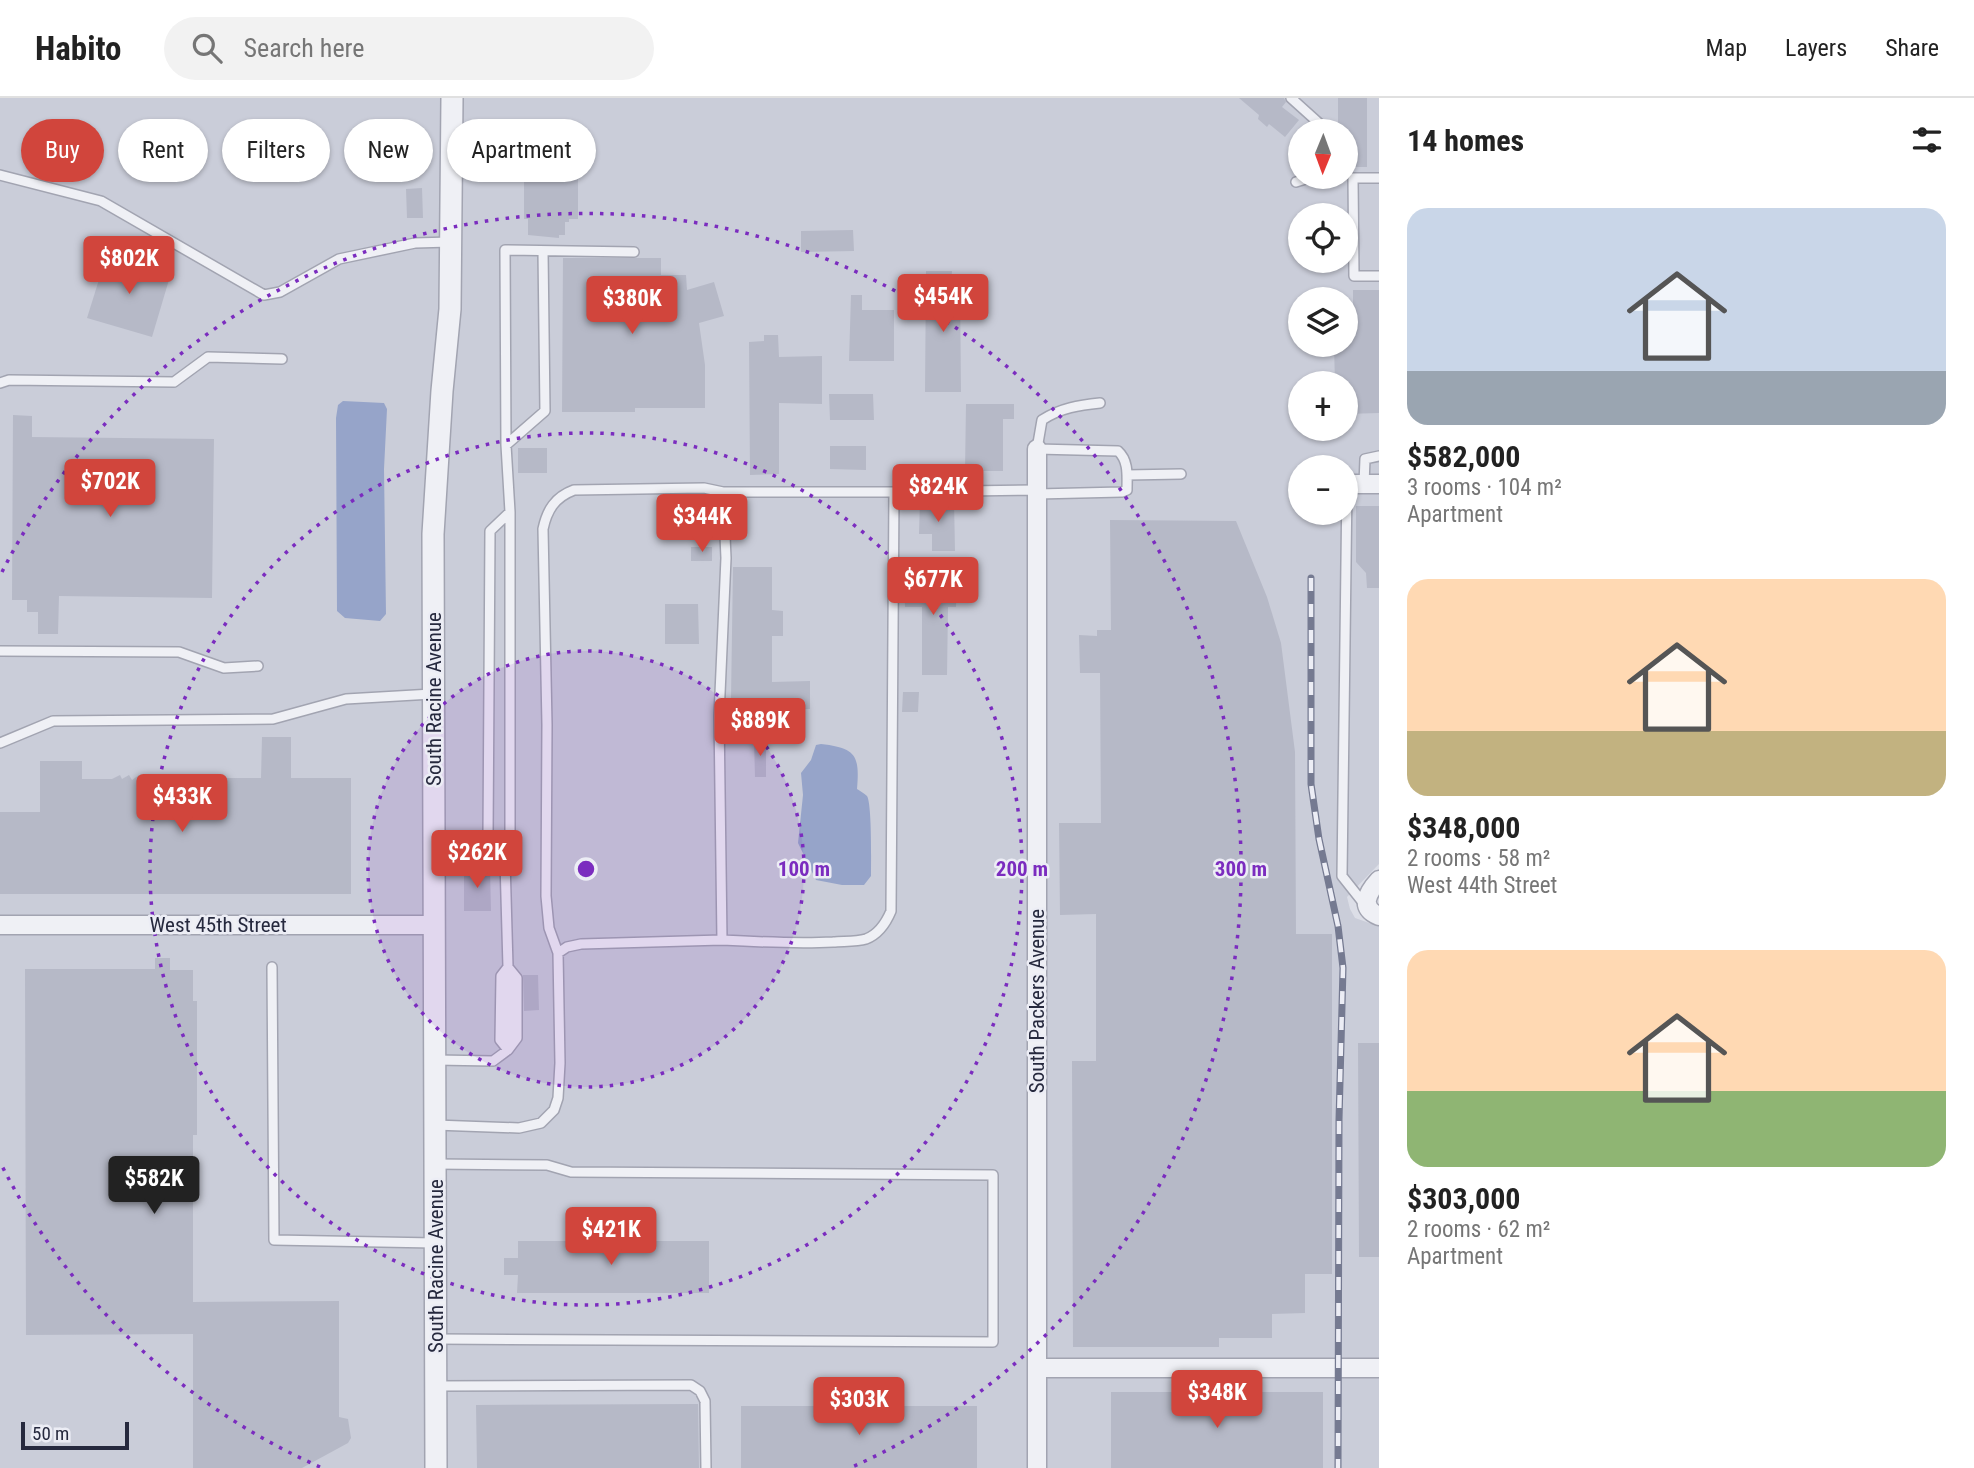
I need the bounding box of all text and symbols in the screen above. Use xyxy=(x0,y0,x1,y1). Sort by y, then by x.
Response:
search box xyxy=(164,17,654,80)
text: Habito xyxy=(35,29,122,68)
icon: search xyxy=(188,29,226,67)
text: Search here xyxy=(244,33,364,63)
text: Map xyxy=(1706,34,1747,62)
text: Layers xyxy=(1785,34,1847,62)
text: Share xyxy=(1885,34,1939,62)
chip: Buy xyxy=(21,119,104,182)
chip: Rent xyxy=(118,119,208,182)
chip: Filters xyxy=(222,119,330,182)
chip: New xyxy=(344,119,433,182)
chip: Apartment xyxy=(447,119,596,182)
north arrow xyxy=(1288,119,1358,189)
map controls xyxy=(1288,119,1358,525)
icon: filters xyxy=(1908,121,1946,159)
text: 14 homes xyxy=(1407,123,1524,158)
button: locate xyxy=(1288,203,1358,273)
pin: $802K xyxy=(80,236,178,296)
text: $802K xyxy=(99,245,159,272)
icon: home xyxy=(1614,253,1740,379)
pin: $454K xyxy=(894,274,992,334)
pin: $380K xyxy=(583,276,681,336)
text: $454K xyxy=(913,283,973,310)
text: $380K xyxy=(602,285,662,312)
button: layers xyxy=(1288,287,1358,357)
button: + xyxy=(1288,371,1358,441)
text: $582,000 xyxy=(1407,439,1520,474)
button: − xyxy=(1288,455,1358,525)
pin: $702K xyxy=(61,460,159,519)
pin: $824K xyxy=(889,464,987,524)
text: $702K xyxy=(80,468,140,495)
text: $824K xyxy=(908,473,968,500)
text: 3 rooms · 104 m² xyxy=(1407,474,1562,501)
pin: $344K xyxy=(653,494,751,554)
text: Apartment xyxy=(1407,501,1503,528)
text: $344K xyxy=(672,503,732,530)
pin: $677K xyxy=(884,558,982,617)
text: $677K xyxy=(903,566,963,593)
street label: South Racine Avenue xyxy=(422,612,446,786)
icon: home xyxy=(1614,624,1740,750)
pin: $889K xyxy=(711,698,809,758)
text: $889K xyxy=(730,707,790,734)
pin: $433K xyxy=(133,774,231,834)
text: $433K xyxy=(152,783,212,810)
text: $348,000 xyxy=(1407,810,1520,845)
pin: $262K xyxy=(428,830,526,890)
text: $262K xyxy=(447,839,507,866)
text: 2 rooms · 58 m² xyxy=(1407,845,1550,872)
centre of rings xyxy=(574,857,598,881)
text: 100 m xyxy=(778,857,830,881)
text: 200 m xyxy=(996,857,1048,881)
text: 300 m xyxy=(1215,857,1267,881)
text: West 44th Street xyxy=(1407,872,1557,899)
street label: South Packers Avenue xyxy=(1025,909,1049,1093)
street label: West 45th Street xyxy=(149,913,287,937)
icon: home xyxy=(1614,995,1740,1121)
pin: $582K xyxy=(105,1156,203,1216)
text: $582K xyxy=(124,1165,184,1192)
street label: South Racine Avenue xyxy=(424,1179,448,1353)
text: $303,000 xyxy=(1407,1181,1520,1216)
pin: $421K xyxy=(562,1208,660,1267)
text: $421K xyxy=(581,1216,641,1243)
text: 2 rooms · 62 m² xyxy=(1407,1216,1550,1243)
text: Apartment xyxy=(1407,1243,1503,1270)
pin: $348K xyxy=(1168,1370,1266,1430)
pin: $303K xyxy=(810,1378,908,1437)
text: $348K xyxy=(1187,1379,1247,1406)
text: $303K xyxy=(829,1386,889,1413)
scale bar xyxy=(21,1419,130,1451)
text: 50 m xyxy=(32,1422,69,1445)

